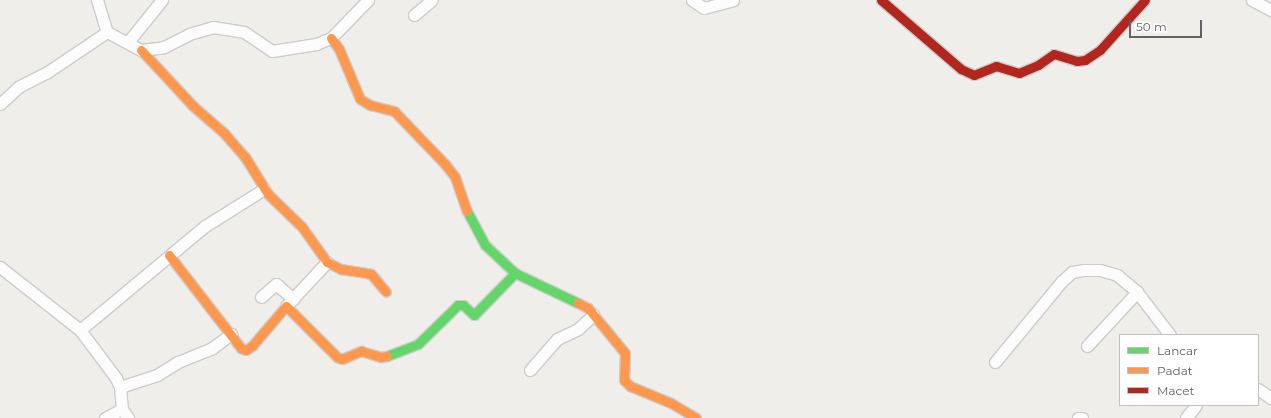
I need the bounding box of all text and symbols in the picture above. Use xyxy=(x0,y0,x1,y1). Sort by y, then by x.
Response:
scale bar xyxy=(1131,12,1204,38)
text: 50 m xyxy=(1136,19,1167,34)
legend xyxy=(1119,334,1259,406)
text: Lancar xyxy=(1157,343,1198,358)
text: Padat xyxy=(1157,363,1193,378)
text: Macet xyxy=(1157,383,1194,398)

